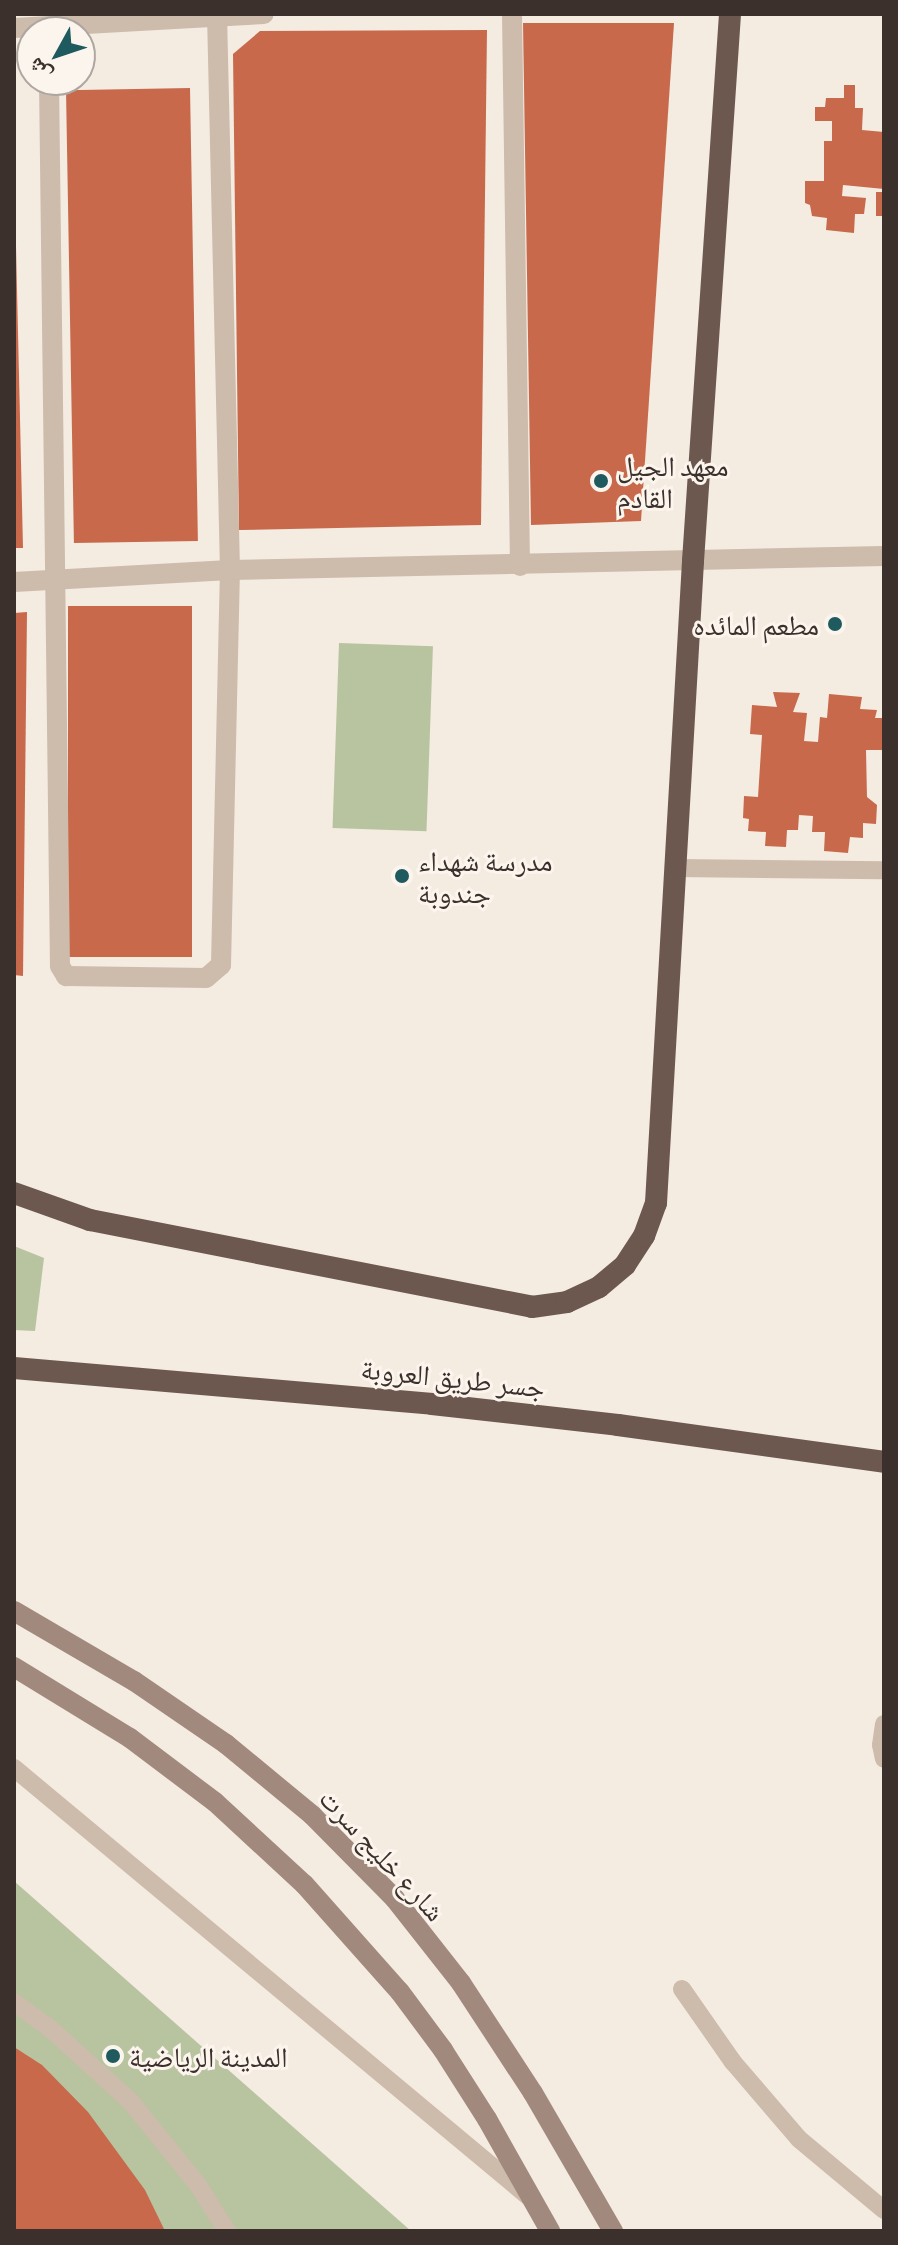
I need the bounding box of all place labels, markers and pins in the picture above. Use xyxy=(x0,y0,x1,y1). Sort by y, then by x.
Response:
place label: معهد الجيل القادم xyxy=(617,448,729,514)
marker: معهد الجيل القادم xyxy=(592,472,610,490)
place label: مطعم المائده xyxy=(693,607,819,641)
marker: مطعم المائده xyxy=(826,615,844,633)
place label: مدرسة شهداء جندوبة xyxy=(418,843,553,909)
marker: مدرسة شهداء جندوبة xyxy=(393,867,411,885)
place label: المدينة الرياضية xyxy=(129,2039,288,2073)
marker: المدينة الرياضية xyxy=(104,2047,122,2065)

